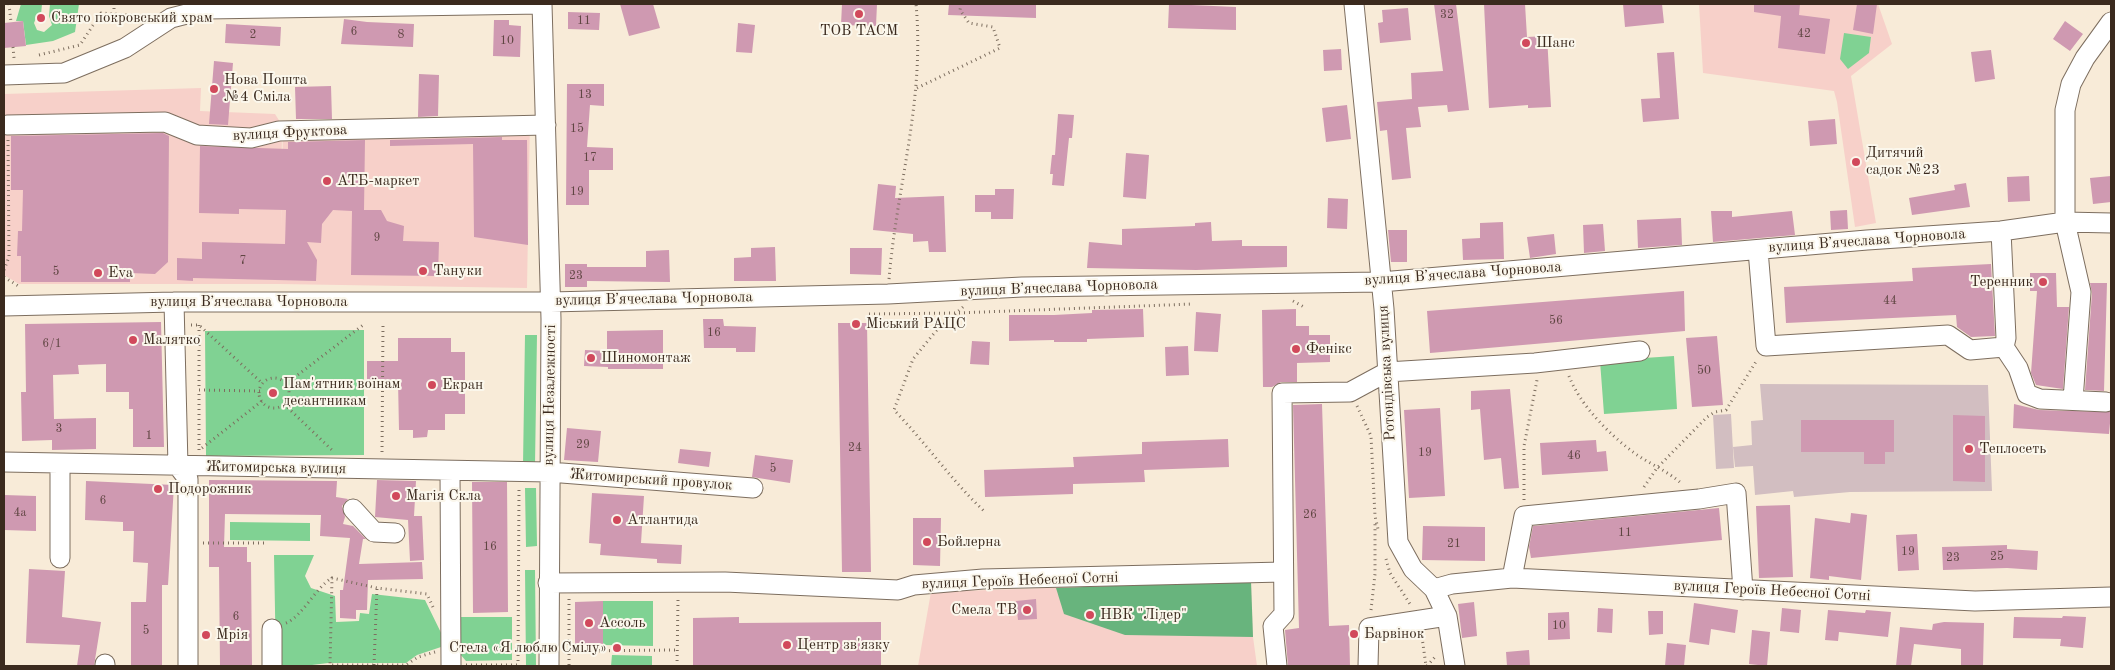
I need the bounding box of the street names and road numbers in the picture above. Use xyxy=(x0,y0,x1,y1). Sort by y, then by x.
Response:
street label: вулиця Фруктова xyxy=(232,121,348,145)
street label: вулиця Вʼячеслава Чорновола xyxy=(1768,225,1966,257)
street label: вулиця Вʼячеслава Чорновола xyxy=(1364,258,1562,290)
street label: вулиця Вʼячеслава Чорновола xyxy=(960,276,1158,300)
street label: вулиця Вʼячеслава Чорновола xyxy=(555,288,753,310)
street label: вулиця Вʼячеслава Чорновола xyxy=(150,293,348,311)
street label: Ротондівська вулиця xyxy=(1374,305,1400,441)
street label: вулиця Незалежності xyxy=(540,324,560,466)
street label: Житомирська вулиця xyxy=(206,458,346,478)
street label: Житомирський провулок xyxy=(569,465,733,495)
street label: вулиця Героїв Небесної Сотні xyxy=(921,569,1119,593)
street label: вулиця Героїв Небесної Сотні xyxy=(1673,577,1871,605)

